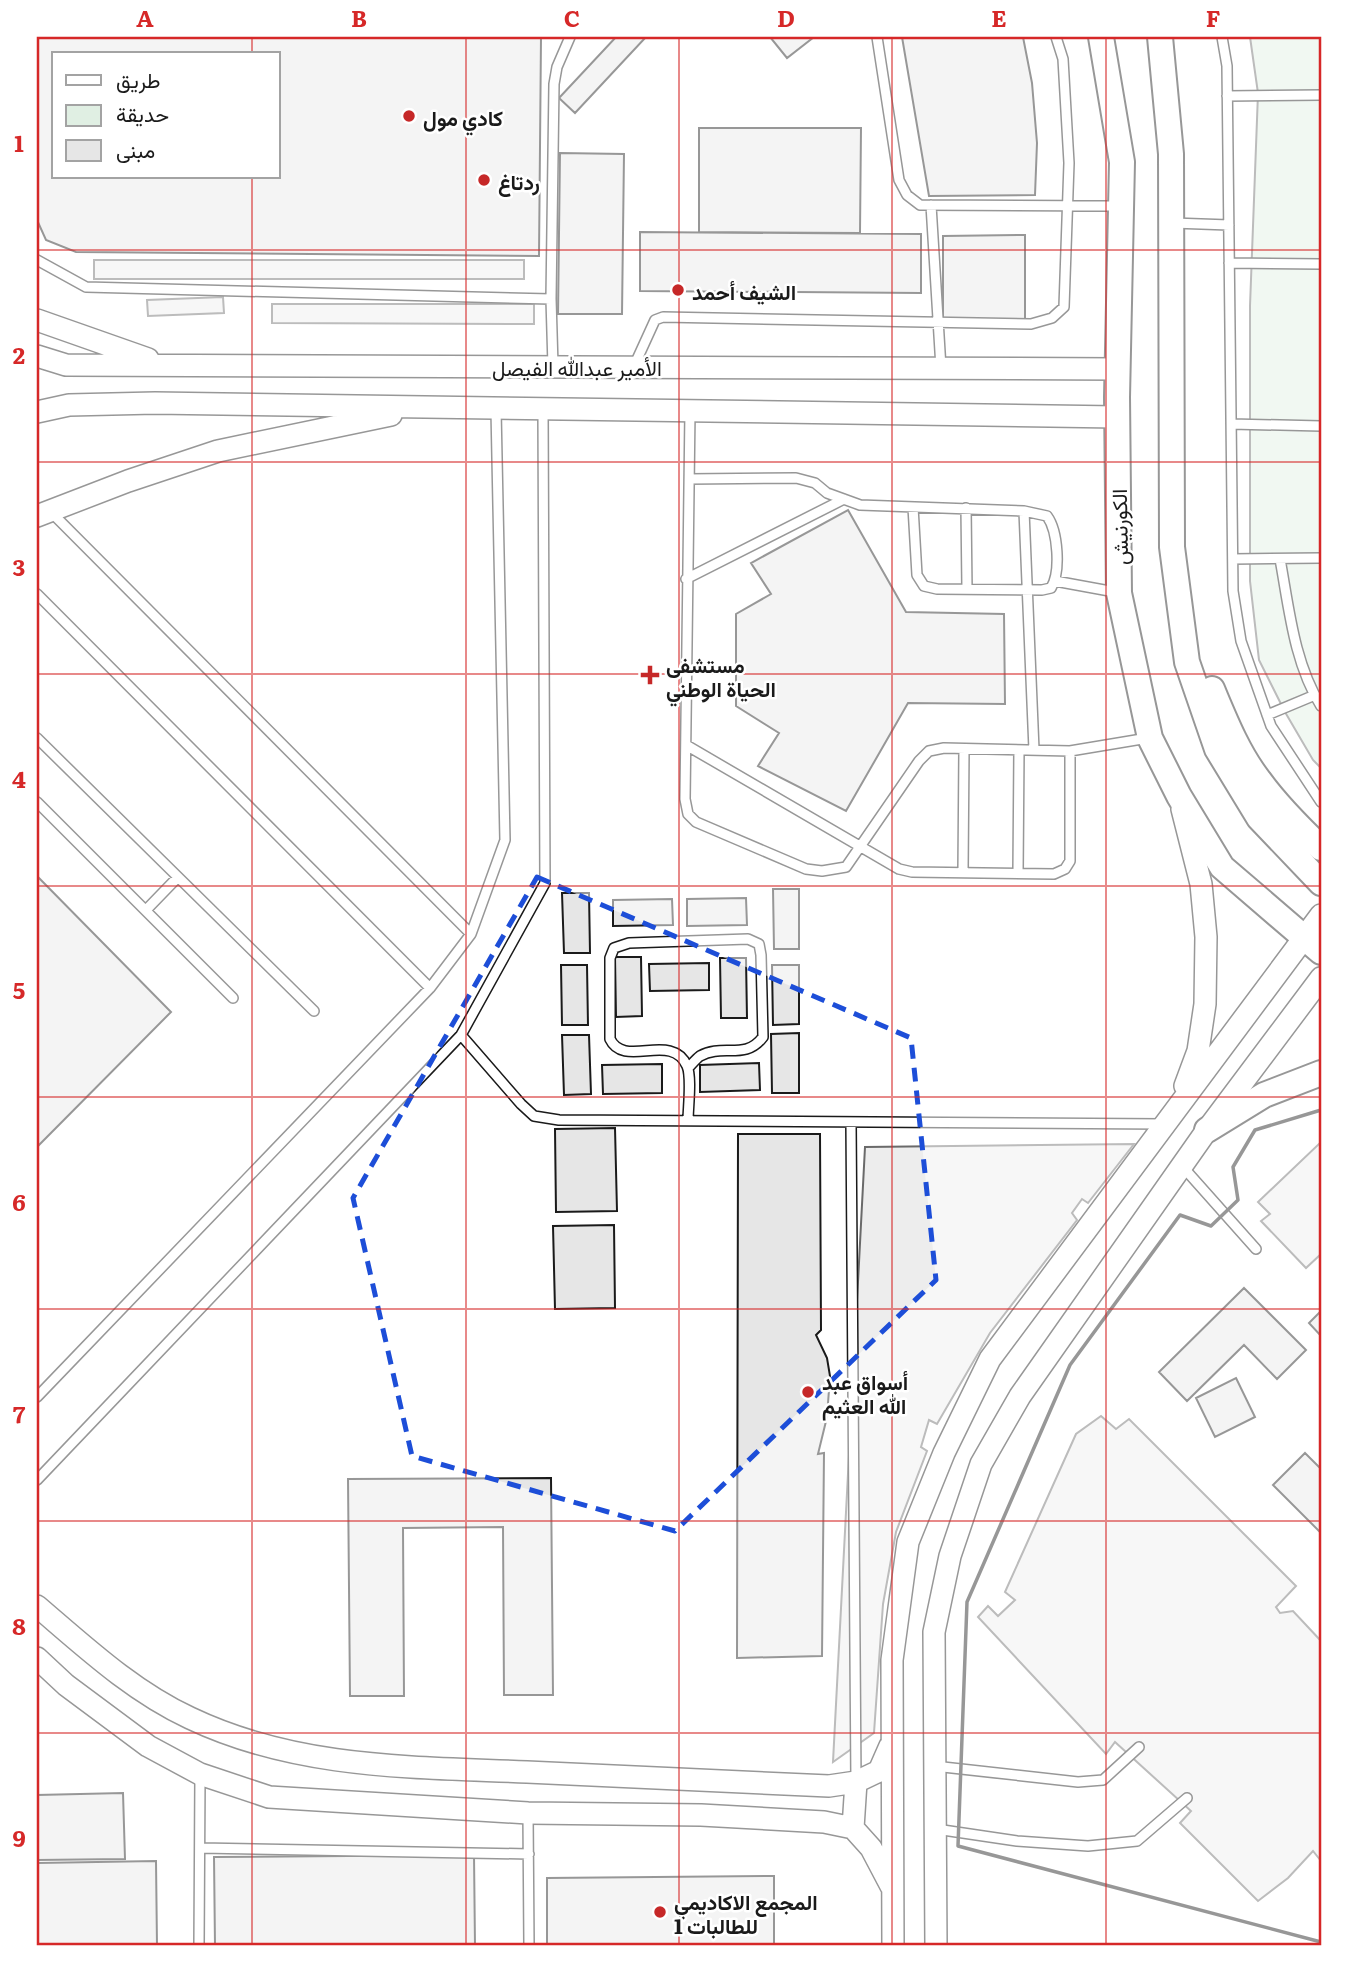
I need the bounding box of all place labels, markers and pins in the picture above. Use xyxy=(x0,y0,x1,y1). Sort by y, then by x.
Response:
place label: كادي مول xyxy=(423,101,503,136)
marker: كادي مول xyxy=(401,108,417,124)
place label: ردتاغ xyxy=(498,165,540,197)
marker: ردتاغ xyxy=(476,172,492,188)
place label: الشيف أحمد xyxy=(692,275,796,306)
marker: الشيف أحمد xyxy=(670,282,686,298)
place label: مستشفى الحياة الوطني xyxy=(666,648,776,707)
marker: مستشفى الحياة الوطني xyxy=(640,665,660,685)
place label: أسواق عبد الله العثيم xyxy=(822,1365,908,1421)
marker: أسواق عبد الله العثيم xyxy=(800,1384,816,1400)
place label: المجمع الاكاديمي 1 للطالبات xyxy=(674,1885,818,1940)
marker: المجمع الاكاديمي 1 للطالبات xyxy=(652,1904,668,1920)

